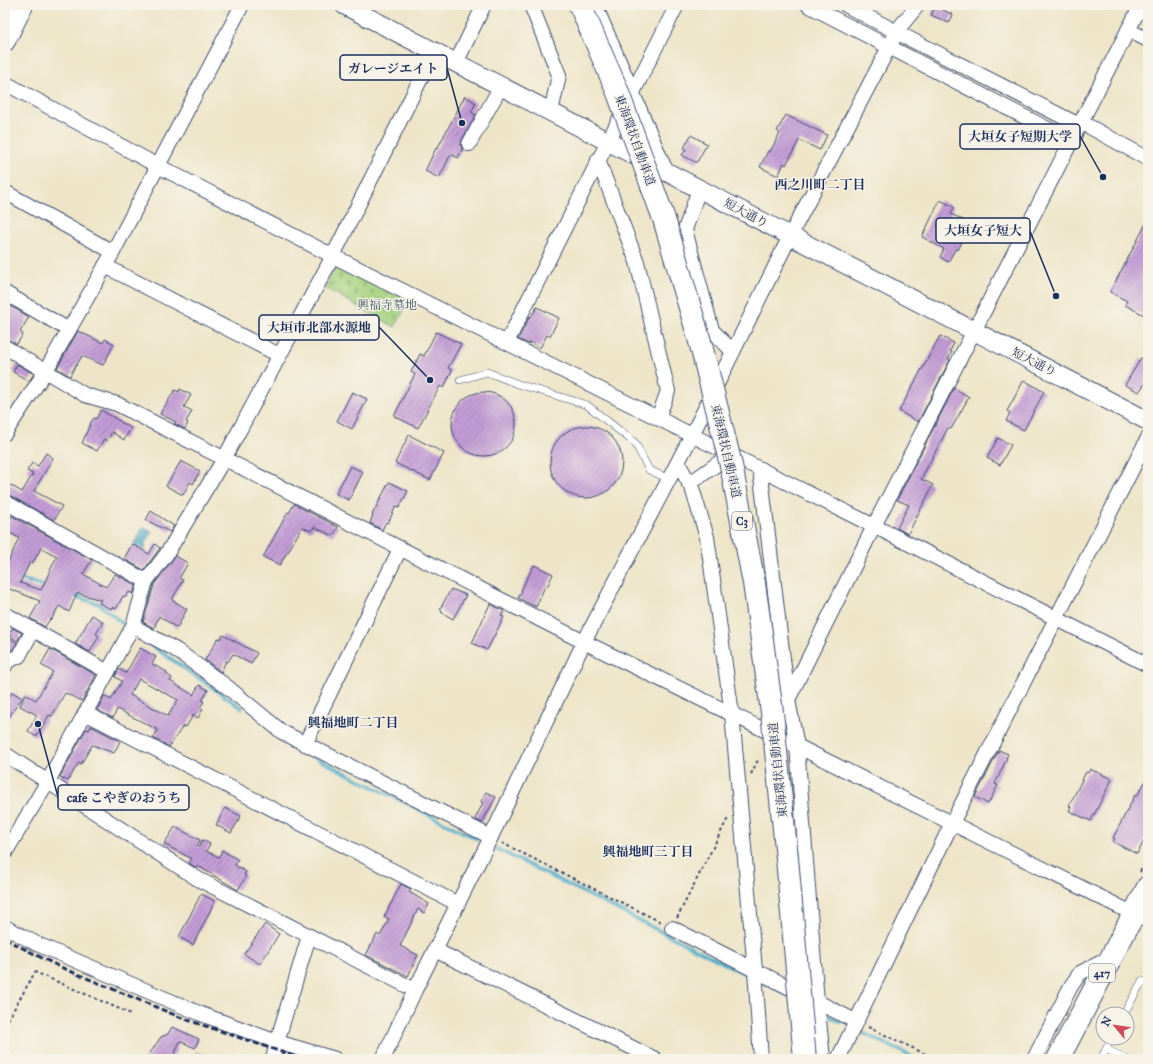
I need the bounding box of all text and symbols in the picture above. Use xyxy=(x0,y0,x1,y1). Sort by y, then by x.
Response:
callout: ガレージエイト xyxy=(340,55,447,80)
text: ガレージエイト xyxy=(348,61,438,77)
street label: 東海環状自動車道 xyxy=(612,92,658,188)
callout: 大垣女子短期大学 xyxy=(960,124,1080,149)
text: 大垣女子短期大学 xyxy=(968,129,1072,145)
district label: 西之川町二丁目 xyxy=(774,177,866,193)
street label: 短大通り xyxy=(722,196,770,230)
callout: 大垣女子短大 xyxy=(936,218,1030,243)
text: 大垣女子短大 xyxy=(944,223,1022,239)
park label: 興福寺墓地 xyxy=(357,298,417,312)
callout: 大垣市北部水源地 xyxy=(259,315,379,340)
text: 大垣市北部水源地 xyxy=(267,320,371,336)
street label: 短大通り xyxy=(1009,345,1059,379)
street label: 東海環状自動車道 xyxy=(708,403,744,499)
road number: C3 xyxy=(732,512,752,530)
district label: 興福地町二丁目 xyxy=(307,715,399,731)
street label: 東海環状自動車道 xyxy=(766,722,790,818)
callout: cafe こやぎのおうち xyxy=(58,785,189,810)
text: cafe こやぎのおうち xyxy=(67,790,181,806)
district label: 興福地町三丁目 xyxy=(602,844,694,860)
road number: 417 xyxy=(1089,964,1115,982)
north arrow xyxy=(1095,1006,1135,1046)
text: N xyxy=(1099,1014,1115,1029)

